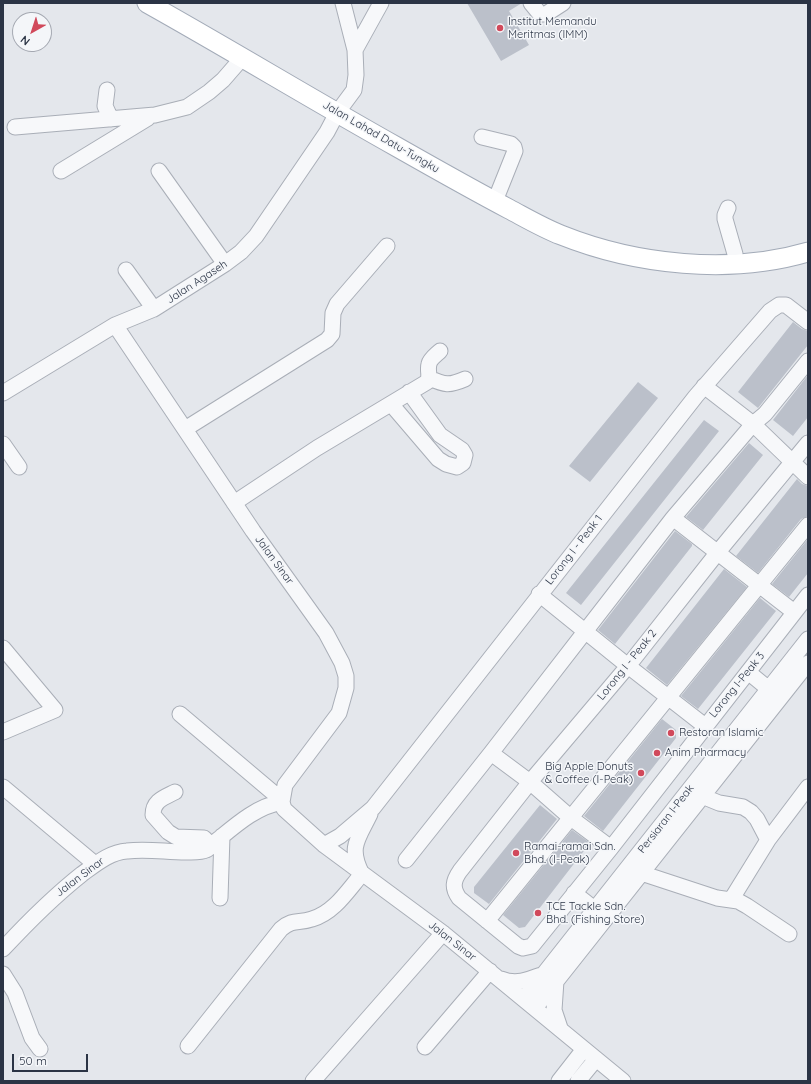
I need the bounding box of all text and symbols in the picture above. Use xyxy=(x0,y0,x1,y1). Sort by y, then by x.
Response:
north arrow xyxy=(12,12,52,52)
place label: Institut Memandu Meritmas (IMM) xyxy=(508,15,597,41)
marker: Institut Memandu Meritmas (IMM) xyxy=(495,23,505,33)
text: N xyxy=(18,33,33,49)
street label: Jalan Lahad Datu-Tungku xyxy=(320,98,442,176)
street label: Jalan Agaseh xyxy=(164,257,230,307)
street label: Lorong I - Peak 1 xyxy=(543,513,605,587)
street label: Jalan Sinar xyxy=(252,533,296,587)
street label: Lorong I - Peak 2 xyxy=(595,627,659,703)
street label: Lorong I-Peak 3 xyxy=(707,650,767,720)
place label: Restoran Islamic xyxy=(679,726,763,740)
marker: Restoran Islamic xyxy=(666,728,676,738)
place label: Anim Pharmacy xyxy=(665,746,746,760)
marker: Anim Pharmacy xyxy=(652,748,662,758)
place label: Big Apple Donuts & Coffee (I-Peak) xyxy=(545,760,633,786)
marker: Big Apple Donuts & Coffee (I-Peak) xyxy=(636,768,646,778)
street label: Persiaran I-Peak xyxy=(635,782,697,856)
place label: Ramai-ramai Sdn. Bhd. (I-Peak) xyxy=(524,840,615,866)
marker: Ramai-ramai Sdn. Bhd. (I-Peak) xyxy=(511,848,521,858)
street label: Jalan Sinar xyxy=(53,854,107,900)
place label: TCE Tackle Sdn. Bhd. (Fishing Store) xyxy=(546,900,645,926)
marker: TCE Tackle Sdn. Bhd. (Fishing Store) xyxy=(533,908,543,918)
street label: Jalan Sinar xyxy=(425,918,479,964)
scale bar xyxy=(14,1046,90,1072)
text: 50 m xyxy=(19,1053,47,1068)

